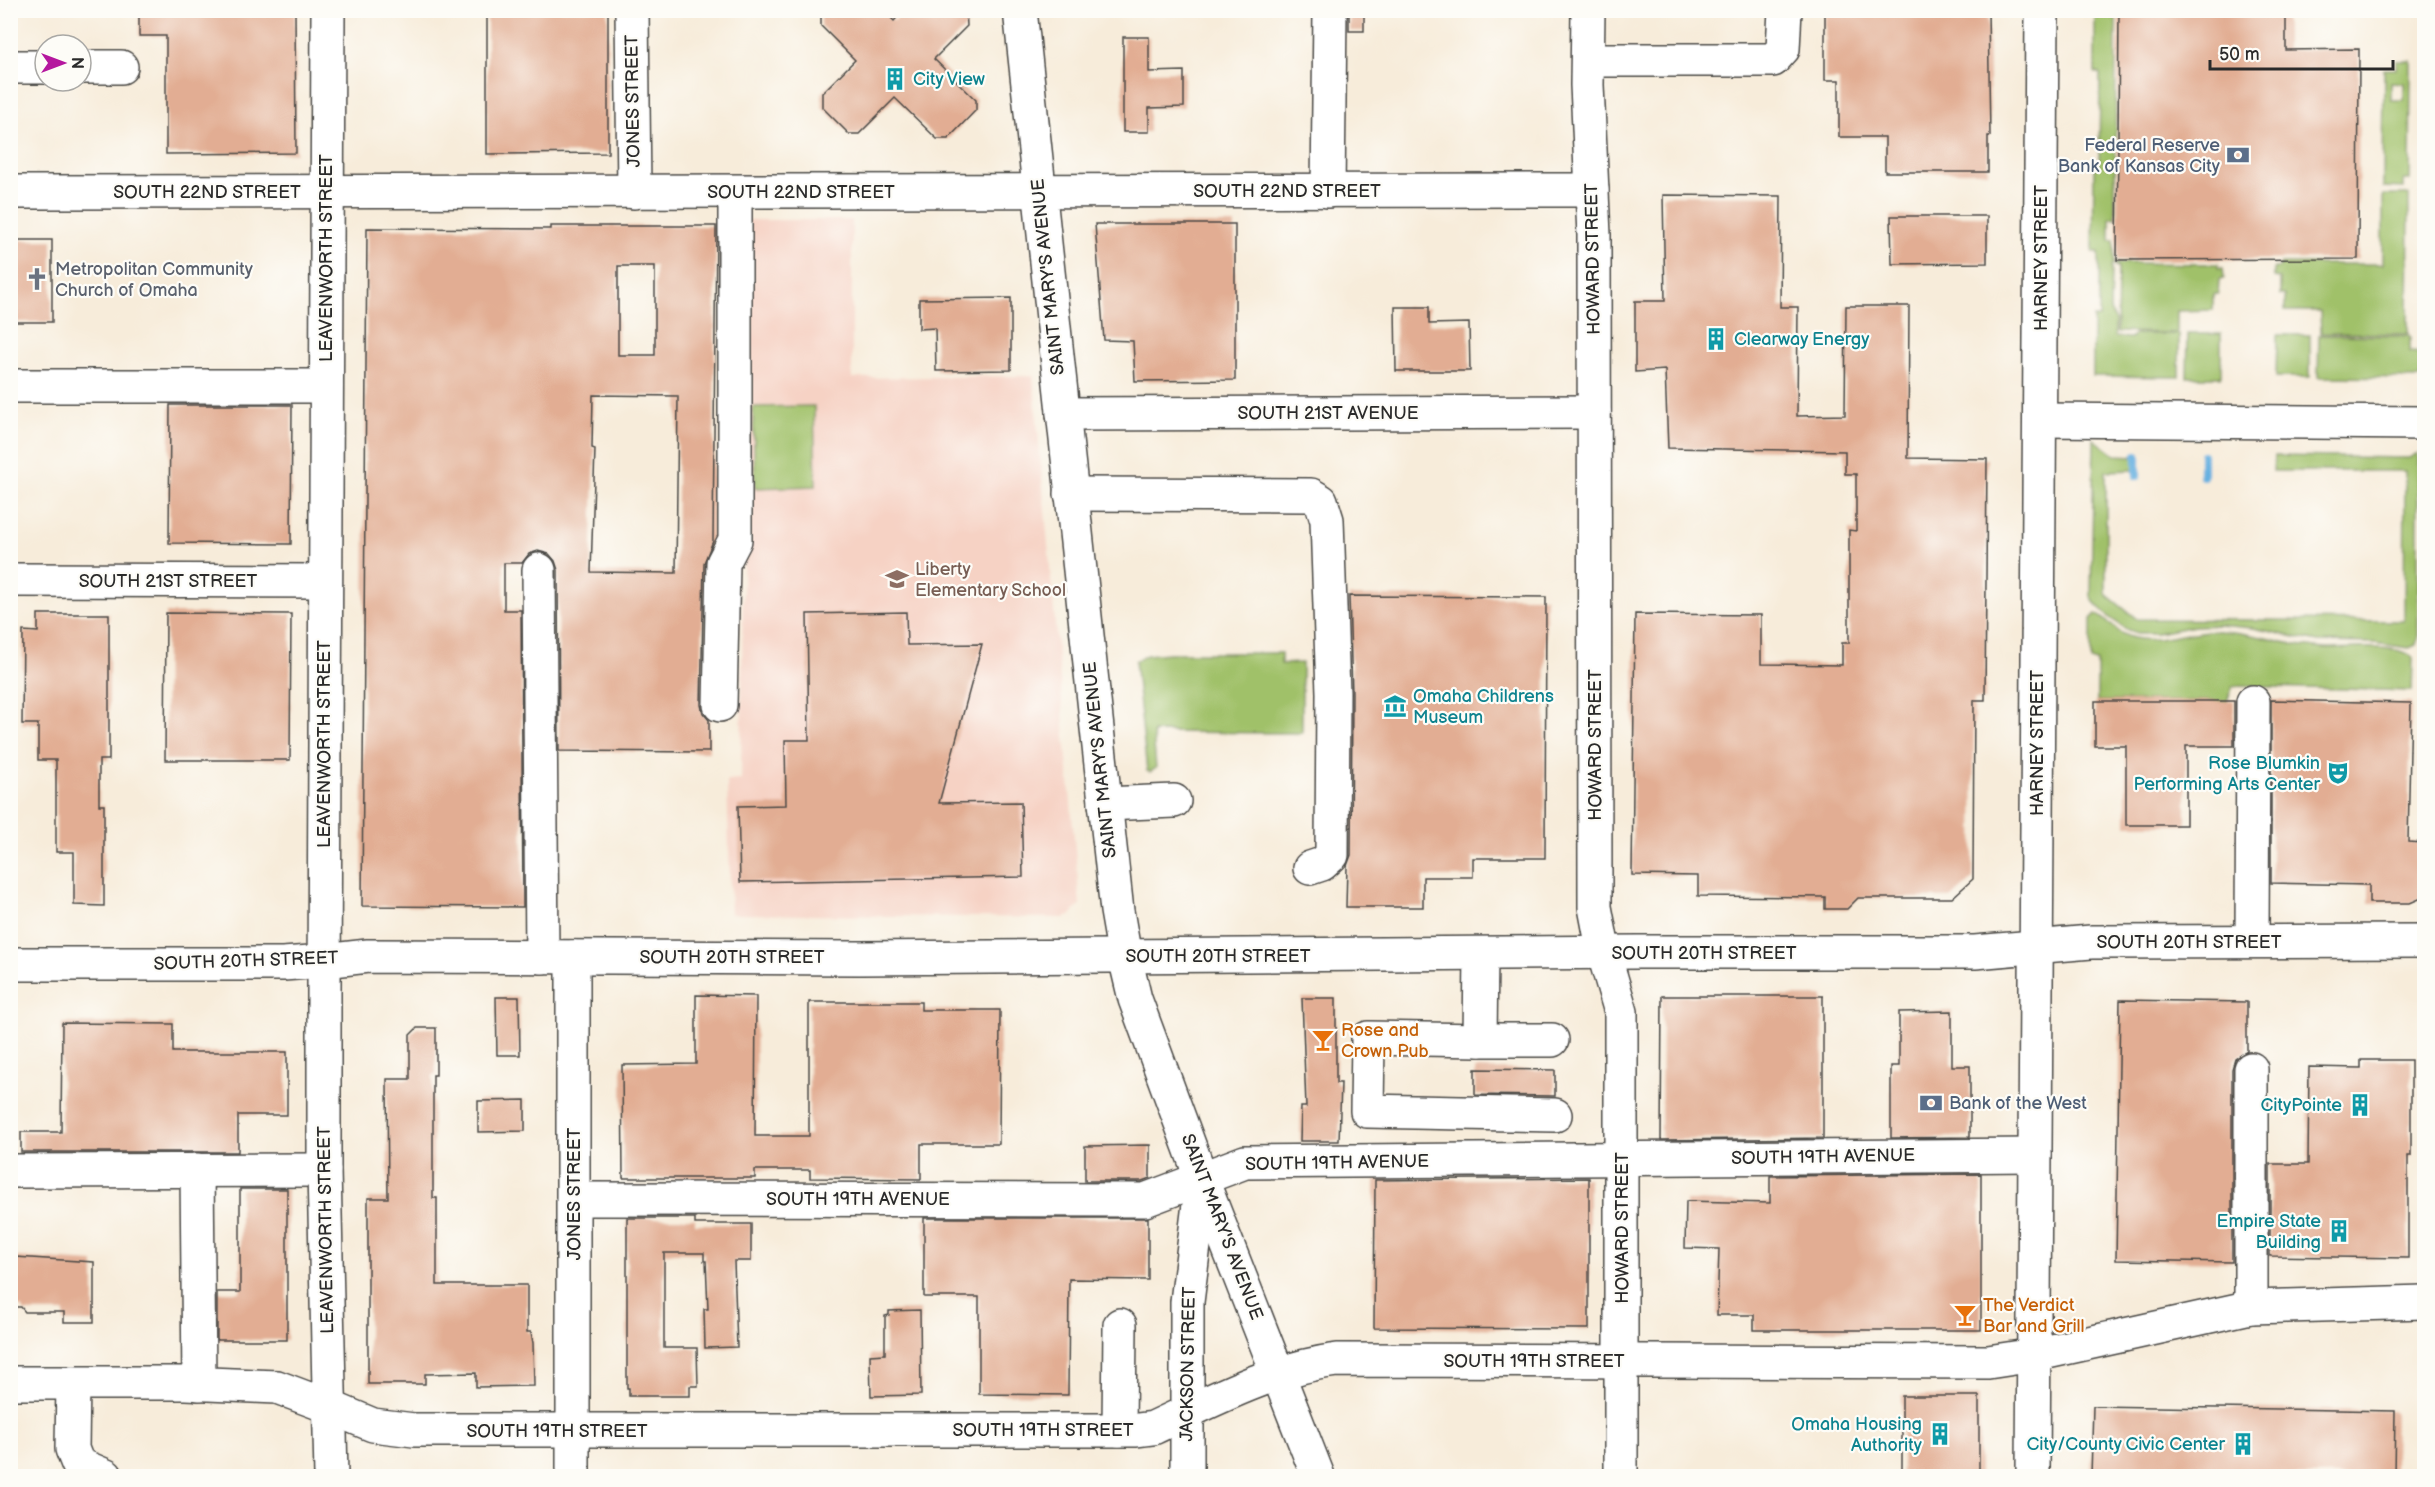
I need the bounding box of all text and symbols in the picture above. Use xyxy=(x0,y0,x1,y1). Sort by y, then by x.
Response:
north arrow xyxy=(33,33,93,93)
scale bar xyxy=(2210,33,2393,71)
street label: JONES STREET xyxy=(621,34,645,168)
text: 50 m xyxy=(2219,44,2260,65)
text: N xyxy=(67,57,86,69)
building icon: City View xyxy=(882,66,908,92)
place label: City View xyxy=(913,69,985,90)
place label: Federal Reserve Bank of Kansas City xyxy=(2058,135,2221,177)
bank icon: Federal Reserve Bank of Kansas City xyxy=(2225,142,2251,168)
street label: LEAVENWORTH STREET xyxy=(316,154,337,362)
street label: SAINT MARY'S AVENUE xyxy=(1027,178,1069,376)
street label: SOUTH 22ND STREET xyxy=(1193,181,1381,202)
street label: SOUTH 22ND STREET xyxy=(113,182,301,203)
street label: SOUTH 22ND STREET xyxy=(707,182,895,203)
street label: HOWARD STREET xyxy=(1581,183,1605,335)
street label: HARNEY STREET xyxy=(2031,185,2052,331)
place label: Metropolitan Community Church of Omaha xyxy=(55,259,254,301)
church icon: Metropolitan Community Church of Omaha xyxy=(24,266,50,292)
building icon: Clearway Energy xyxy=(1703,326,1729,352)
place label: Clearway Energy xyxy=(1734,329,1870,350)
street label: SOUTH 21ST AVENUE xyxy=(1237,403,1419,424)
place label: Liberty Elementary School xyxy=(915,559,1066,601)
school or university icon: Liberty Elementary School xyxy=(884,566,910,592)
street label: SOUTH 21ST STREET xyxy=(79,571,257,592)
street label: LEAVENWORTH STREET xyxy=(314,640,335,848)
street label: SAINT MARY'S AVENUE xyxy=(1079,661,1121,859)
street label: HOWARD STREET xyxy=(1585,669,1606,821)
street label: HARNEY STREET xyxy=(2027,670,2048,816)
place label: Omaha Childrens Museum xyxy=(1413,686,1554,728)
museum icon: Omaha Childrens Museum xyxy=(1382,693,1408,719)
place label: Rose Blumkin Performing Arts Center xyxy=(2134,753,2320,795)
theatre icon: Rose Blumkin Performing Arts Center xyxy=(2325,760,2351,786)
street label: SOUTH 20TH STREET xyxy=(2096,932,2282,953)
street label: SOUTH 20TH STREET xyxy=(1611,943,1797,964)
street label: SOUTH 20TH STREET xyxy=(1125,946,1311,967)
street label: SOUTH 20TH STREET xyxy=(153,947,339,975)
street label: SOUTH 20TH STREET xyxy=(639,947,825,968)
place label: Rose and Crown Pub xyxy=(1341,1020,1429,1062)
bar icon: Rose and Crown Pub xyxy=(1310,1027,1336,1053)
bank icon: Bank of the West xyxy=(1918,1090,1944,1116)
building icon: CityPointe xyxy=(2347,1092,2373,1118)
place label: Bank of the West xyxy=(1949,1093,2087,1114)
place label: CityPointe xyxy=(2260,1095,2342,1116)
street label: LEAVENWORTH STREET xyxy=(314,1126,338,1334)
street label: JONES STREET xyxy=(564,1127,585,1260)
street label: SAINT MARY'S AVENUE xyxy=(1177,1131,1267,1323)
street label: SOUTH 19TH AVENUE xyxy=(1731,1145,1915,1169)
street label: SOUTH 19TH AVENUE xyxy=(1245,1151,1429,1175)
street label: HOWARD STREET xyxy=(1612,1152,1633,1304)
street label: SOUTH 19TH AVENUE xyxy=(766,1189,950,1210)
place label: Empire State Building xyxy=(2217,1211,2321,1253)
building icon: Empire State Building xyxy=(2326,1218,2352,1244)
street label: JACKSON STREET xyxy=(1176,1286,1200,1442)
place label: The Verdict Bar and Grill xyxy=(1983,1295,2085,1337)
bar icon: The Verdict Bar and Grill xyxy=(1952,1302,1978,1328)
street label: SOUTH 19TH STREET xyxy=(1443,1351,1625,1372)
place label: Omaha Housing Authority xyxy=(1791,1414,1923,1456)
street label: SOUTH 19TH STREET xyxy=(952,1420,1134,1441)
street label: SOUTH 19TH STREET xyxy=(466,1421,648,1442)
building icon: Omaha Housing Authority xyxy=(1927,1421,1953,1447)
building icon: City/County Civic Center xyxy=(2230,1431,2256,1457)
place label: City/County Civic Center xyxy=(2027,1434,2225,1455)

